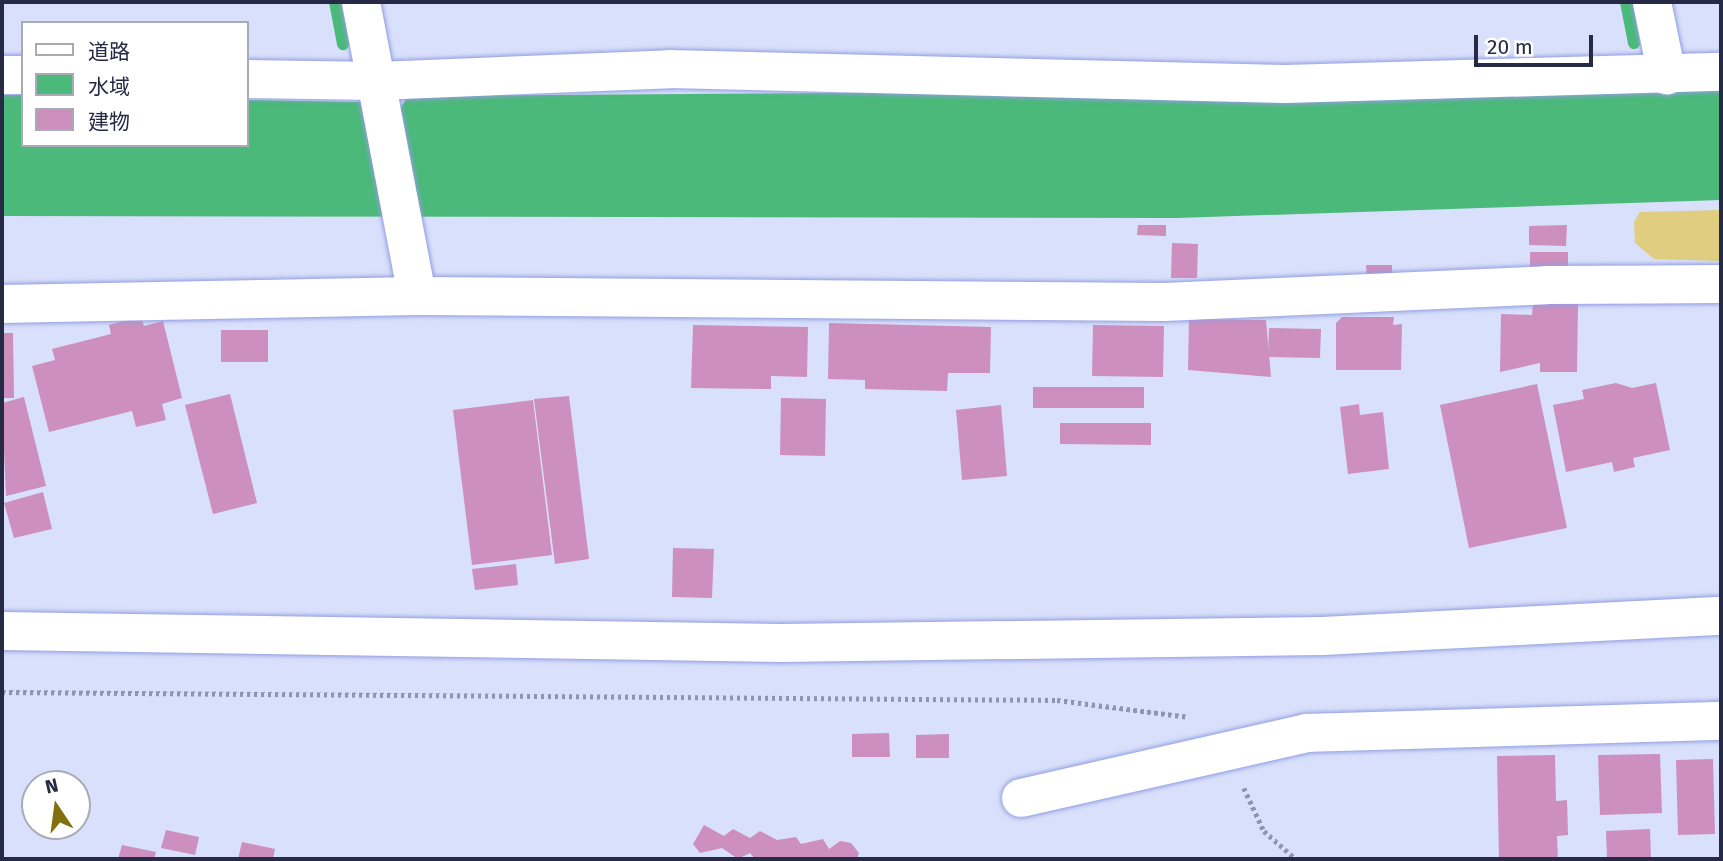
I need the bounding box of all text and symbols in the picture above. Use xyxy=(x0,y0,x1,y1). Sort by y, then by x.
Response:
legend xyxy=(21,21,248,147)
scale bar xyxy=(1478,21,1597,65)
text: 20 m xyxy=(1487,34,1533,60)
text: 道路 xyxy=(88,39,130,65)
text: 水域 xyxy=(88,74,130,100)
text: 建物 xyxy=(88,109,130,135)
north arrow xyxy=(21,770,91,840)
text: N xyxy=(43,773,60,799)

